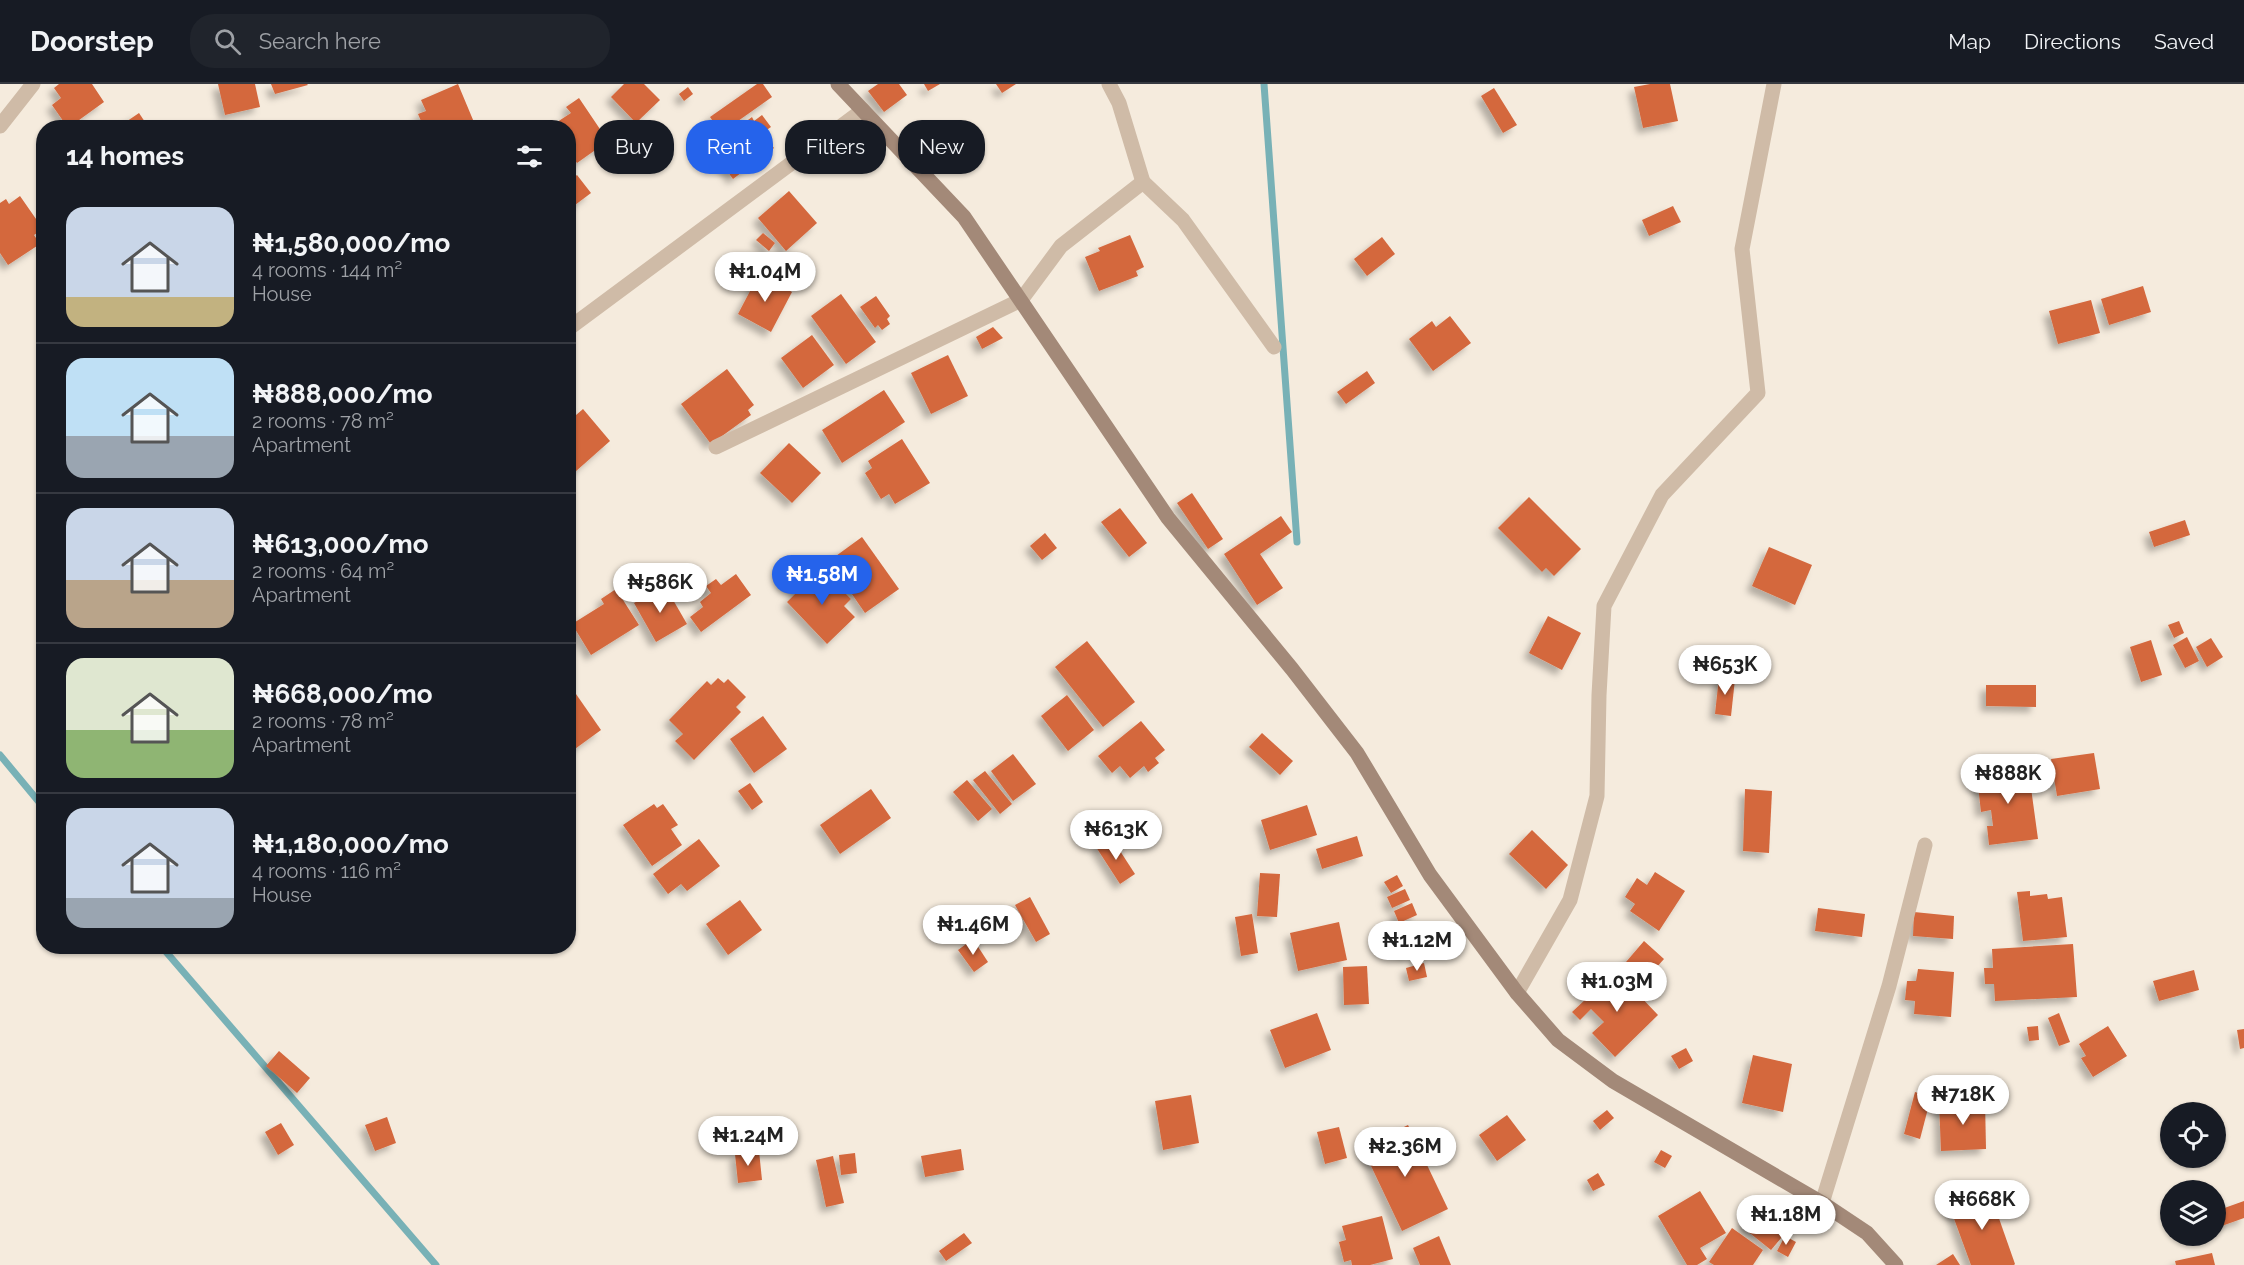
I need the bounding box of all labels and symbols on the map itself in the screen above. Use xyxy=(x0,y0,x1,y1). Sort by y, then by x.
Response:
pin: ₦1.04M xyxy=(716,252,814,303)
pin: ₦1.58M xyxy=(773,555,871,606)
pin: ₦586K xyxy=(618,563,702,614)
pin: ₦653K xyxy=(1683,645,1767,696)
pin: ₦888K xyxy=(1966,754,2050,805)
pin: ₦613K xyxy=(1074,810,1158,861)
pin: ₦1.46M xyxy=(924,905,1022,956)
pin: ₦1.12M xyxy=(1368,921,1466,972)
pin: ₦1.03M xyxy=(1568,962,1666,1013)
pin: ₦718K xyxy=(1921,1075,2005,1126)
pin: ₦1.24M xyxy=(699,1116,797,1167)
pin: ₦2.36M xyxy=(1356,1127,1454,1178)
pin: ₦668K xyxy=(1940,1180,2024,1231)
pin: ₦1.18M xyxy=(1737,1195,1835,1246)

